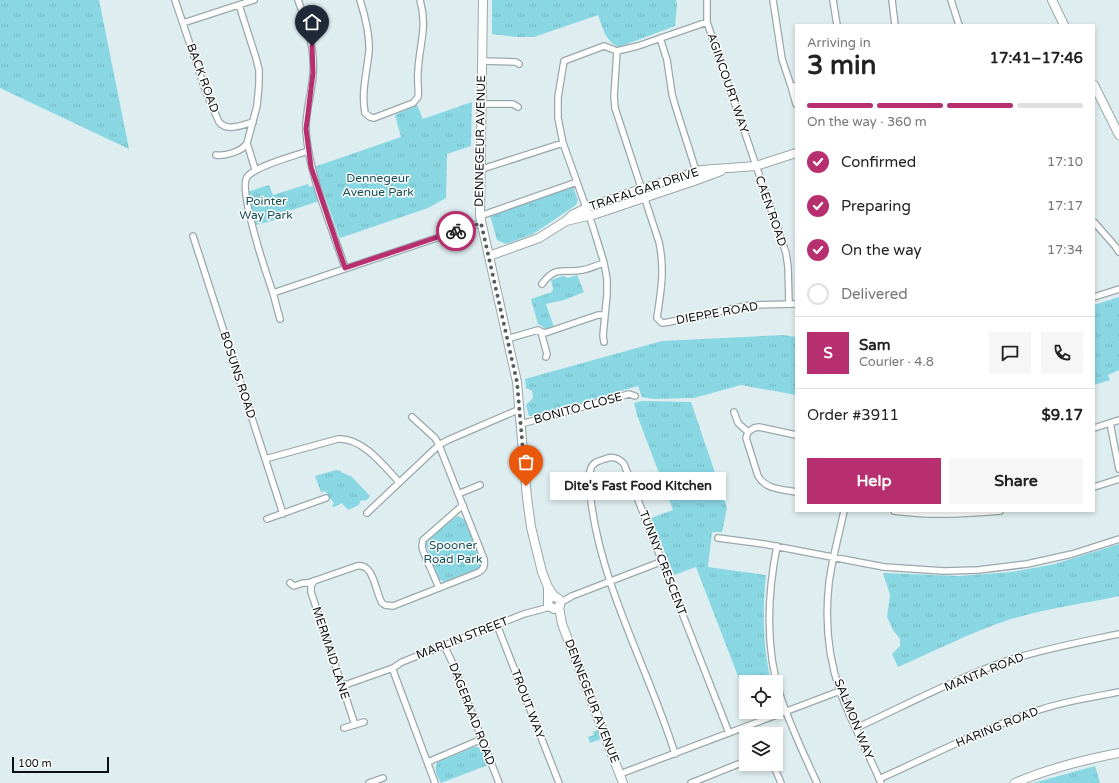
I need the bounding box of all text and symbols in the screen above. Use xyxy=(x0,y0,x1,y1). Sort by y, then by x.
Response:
pin xyxy=(295,5,329,46)
icon: home xyxy=(301,11,323,33)
street label: AGINCOURT WAY xyxy=(704,31,752,135)
text: Arriving in xyxy=(807,35,871,51)
street label: BACK ROAD xyxy=(184,41,222,115)
text: 17:41–17:46 xyxy=(990,49,1083,67)
text: 3 min xyxy=(807,50,876,81)
street label: DENNEGEUR AVENUE xyxy=(472,75,488,207)
text: On the way · 360 m xyxy=(807,114,927,130)
icon: check xyxy=(807,151,829,173)
text: Confirmed xyxy=(841,153,916,171)
text: 17:10 xyxy=(1047,154,1083,170)
street label: TRAFALGAR DRIVE xyxy=(588,165,701,213)
park label: Dennegeur Avenue Park xyxy=(342,171,414,199)
street label: CAEN ROAD xyxy=(752,174,790,248)
park label: Pointer Way Park xyxy=(239,194,293,222)
icon: check xyxy=(807,195,829,217)
text: Preparing xyxy=(841,197,911,215)
text: 17:17 xyxy=(1047,198,1083,214)
courier xyxy=(436,211,476,251)
icon: bike xyxy=(445,220,467,242)
icon: check xyxy=(807,239,829,261)
text: On the way xyxy=(841,241,921,259)
text: 17:34 xyxy=(1047,242,1083,258)
text: Delivered xyxy=(841,285,908,303)
street label: DIEPPE ROAD xyxy=(675,299,759,327)
street label: BOSUNS ROAD xyxy=(217,330,259,420)
button: chat xyxy=(989,332,1031,374)
button: phone xyxy=(1041,332,1083,374)
text: Sam xyxy=(859,336,890,354)
text: S xyxy=(823,344,833,362)
text: Courier · 4.8 xyxy=(859,354,934,370)
street label: BONITO CLOSE xyxy=(532,389,624,427)
text: Order #3911 xyxy=(807,406,899,424)
text: $9.17 xyxy=(1042,406,1083,424)
pin xyxy=(509,445,543,486)
icon: bag xyxy=(515,451,537,473)
button: Help xyxy=(807,458,941,504)
button: Share xyxy=(949,458,1083,504)
callout: Dite's Fast Food Kitchen xyxy=(550,472,726,500)
text: Dite's Fast Food Kitchen xyxy=(564,478,712,494)
street label: TUNNY CRESCENT xyxy=(637,509,690,618)
park label: Spooner Road Park xyxy=(424,538,483,566)
street label: MERMAID LANE xyxy=(309,605,353,702)
street label: MARLIN STREET xyxy=(414,614,511,662)
street label: DENNEGEUR AVENUE xyxy=(562,637,622,765)
street label: MANTA ROAD xyxy=(942,650,1026,694)
street label: DAGERAAD ROAD xyxy=(446,661,498,767)
street label: TROUT WAY xyxy=(508,667,548,741)
map controls xyxy=(739,675,783,771)
button: locate xyxy=(739,675,783,719)
street label: SALMON WAY xyxy=(832,677,877,762)
street label: HARING ROAD xyxy=(954,704,1040,750)
button: layers xyxy=(739,727,783,771)
scale bar xyxy=(12,755,109,774)
text: 100 m xyxy=(18,757,52,770)

